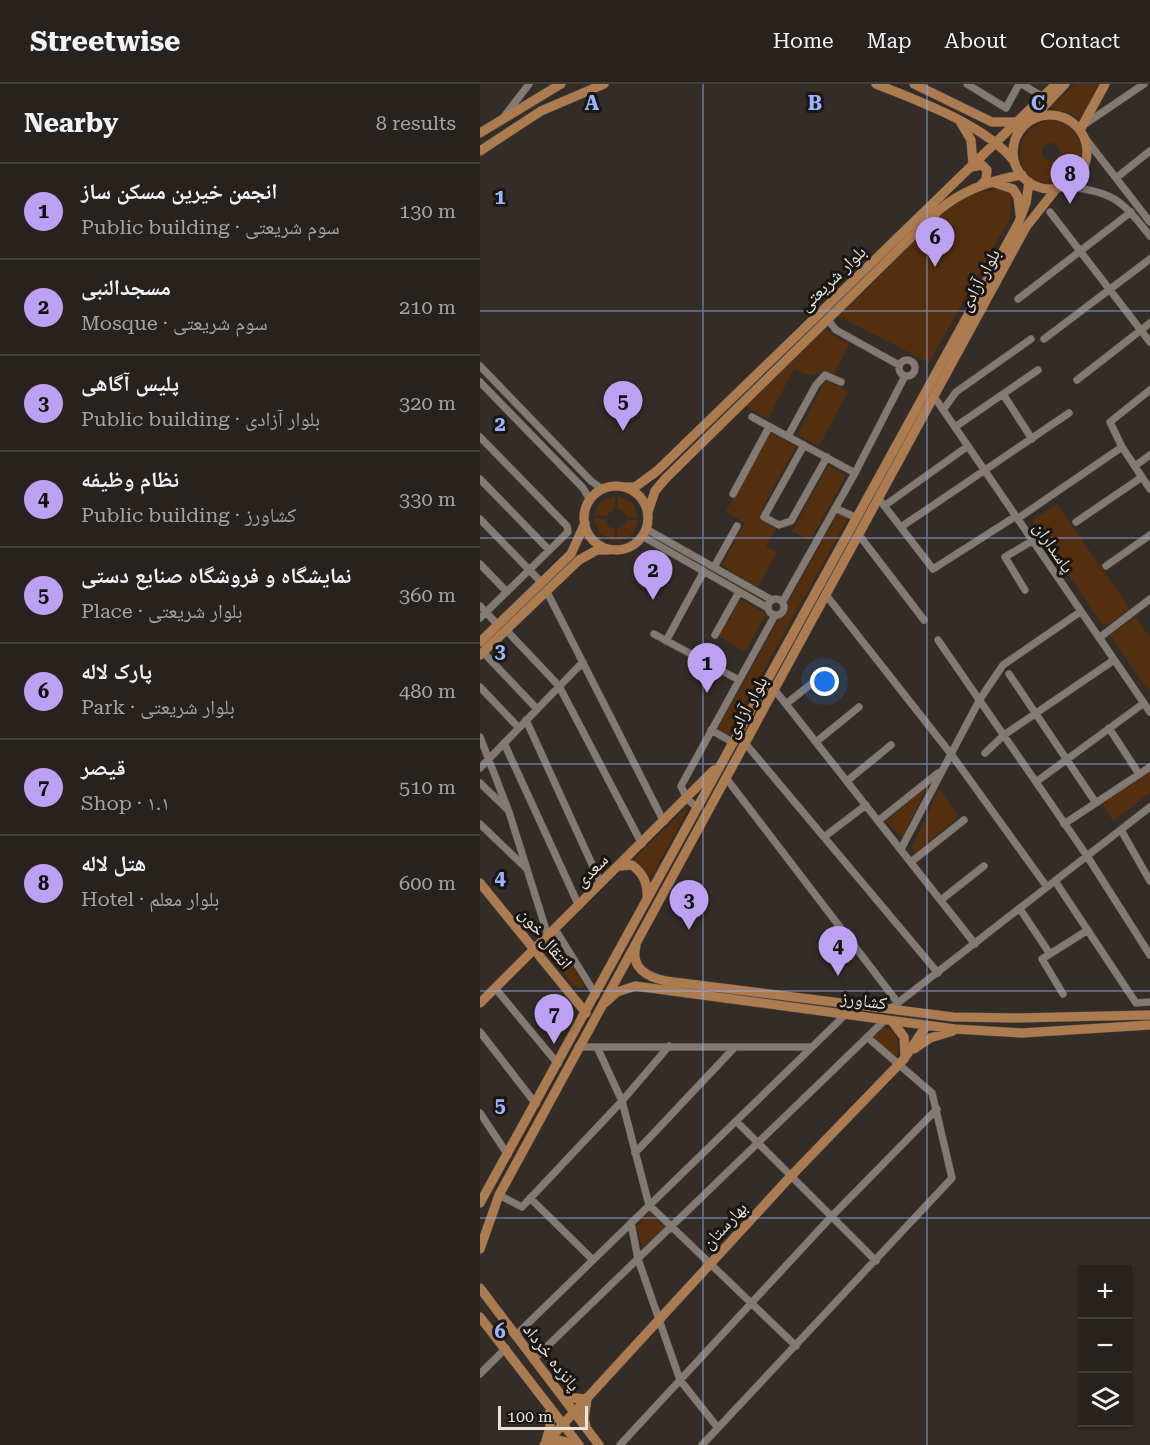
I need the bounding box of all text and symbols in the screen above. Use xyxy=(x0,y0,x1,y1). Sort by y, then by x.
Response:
text: Streetwise xyxy=(30,25,181,58)
text: Home xyxy=(773,29,834,53)
text: Map xyxy=(867,29,912,53)
text: About xyxy=(945,29,1007,53)
text: Contact xyxy=(1040,29,1120,53)
text: A xyxy=(585,91,600,115)
text: B xyxy=(808,91,822,115)
text: C xyxy=(1031,91,1045,115)
text: Nearby xyxy=(24,108,118,138)
text: 8 results xyxy=(376,111,456,135)
pin: 8 xyxy=(1050,154,1090,204)
text: انجمن خیرین مسکن ساز xyxy=(81,179,278,204)
text: 1 xyxy=(494,185,506,209)
text: 1 xyxy=(38,199,49,223)
text: 130 m xyxy=(399,199,456,223)
text: Public building · سوم شریعتی xyxy=(81,215,340,239)
pin: 6 xyxy=(916,218,954,267)
street label: بلوار شریعتی xyxy=(794,241,871,316)
street label: بلوار آزادی xyxy=(954,245,1005,315)
text: مسجدالنبی xyxy=(81,275,171,300)
text: 2 xyxy=(38,295,49,319)
text: 210 m xyxy=(399,295,456,319)
text: Mosque · سوم شریعتی xyxy=(81,311,268,335)
text: پلیس آگاهی xyxy=(81,371,179,396)
pin: 5 xyxy=(604,382,642,431)
text: 3 xyxy=(38,391,49,415)
text: 320 m xyxy=(399,391,456,415)
text: Public building · بلوار آزادی xyxy=(81,407,320,431)
text: 2 xyxy=(494,412,506,436)
text: نظام وظیفه xyxy=(81,467,179,492)
text: 4 xyxy=(38,487,49,511)
text: 330 m xyxy=(399,487,456,511)
text: Public building · کشاورز xyxy=(81,503,296,527)
street label: پاسداران xyxy=(1028,517,1079,577)
pin: 2 xyxy=(634,550,672,600)
text: نمایشگاه و فروشگاه صنایع دستی xyxy=(81,563,351,588)
text: 5 xyxy=(38,583,49,607)
text: 360 m xyxy=(399,583,456,607)
text: Place · بلوار شریعتی xyxy=(81,599,243,623)
text: 3 xyxy=(494,639,506,663)
pin: 1 xyxy=(688,644,726,693)
text: پارک لاله xyxy=(81,659,152,684)
your location xyxy=(810,667,839,696)
street label: بلوار آزادی xyxy=(720,672,772,742)
text: 6 xyxy=(38,679,49,703)
text: 480 m xyxy=(399,679,456,703)
text: Park · بلوار شریعتی xyxy=(81,695,235,719)
text: قیصر xyxy=(81,755,126,780)
text: 7 xyxy=(38,775,49,799)
text: 510 m xyxy=(399,775,456,799)
text: Shop · ۱.۱ xyxy=(81,791,170,815)
street label: سعدی xyxy=(570,849,613,892)
text: هتل لاله xyxy=(81,851,146,876)
text: 4 xyxy=(494,866,506,890)
text: 8 xyxy=(38,871,49,895)
text: 600 m xyxy=(399,871,456,895)
pin: 3 xyxy=(670,880,708,930)
text: Hotel · بلوار معلم xyxy=(81,887,219,911)
street label: انتقال خون xyxy=(514,903,577,974)
pin: 4 xyxy=(818,926,858,976)
street label: کشاورز xyxy=(839,986,889,1014)
pin: 7 xyxy=(534,994,574,1044)
text: 5 xyxy=(494,1093,506,1117)
street label: بهارستان xyxy=(697,1197,752,1254)
map controls xyxy=(1078,1265,1132,1427)
button: + xyxy=(1078,1265,1132,1319)
text: 6 xyxy=(494,1319,506,1343)
street label: پانزده خرداد xyxy=(518,1319,585,1396)
button: − xyxy=(1078,1319,1132,1373)
button: layers xyxy=(1078,1373,1132,1427)
scale bar xyxy=(498,1403,588,1430)
text: 100 m xyxy=(507,1407,553,1426)

